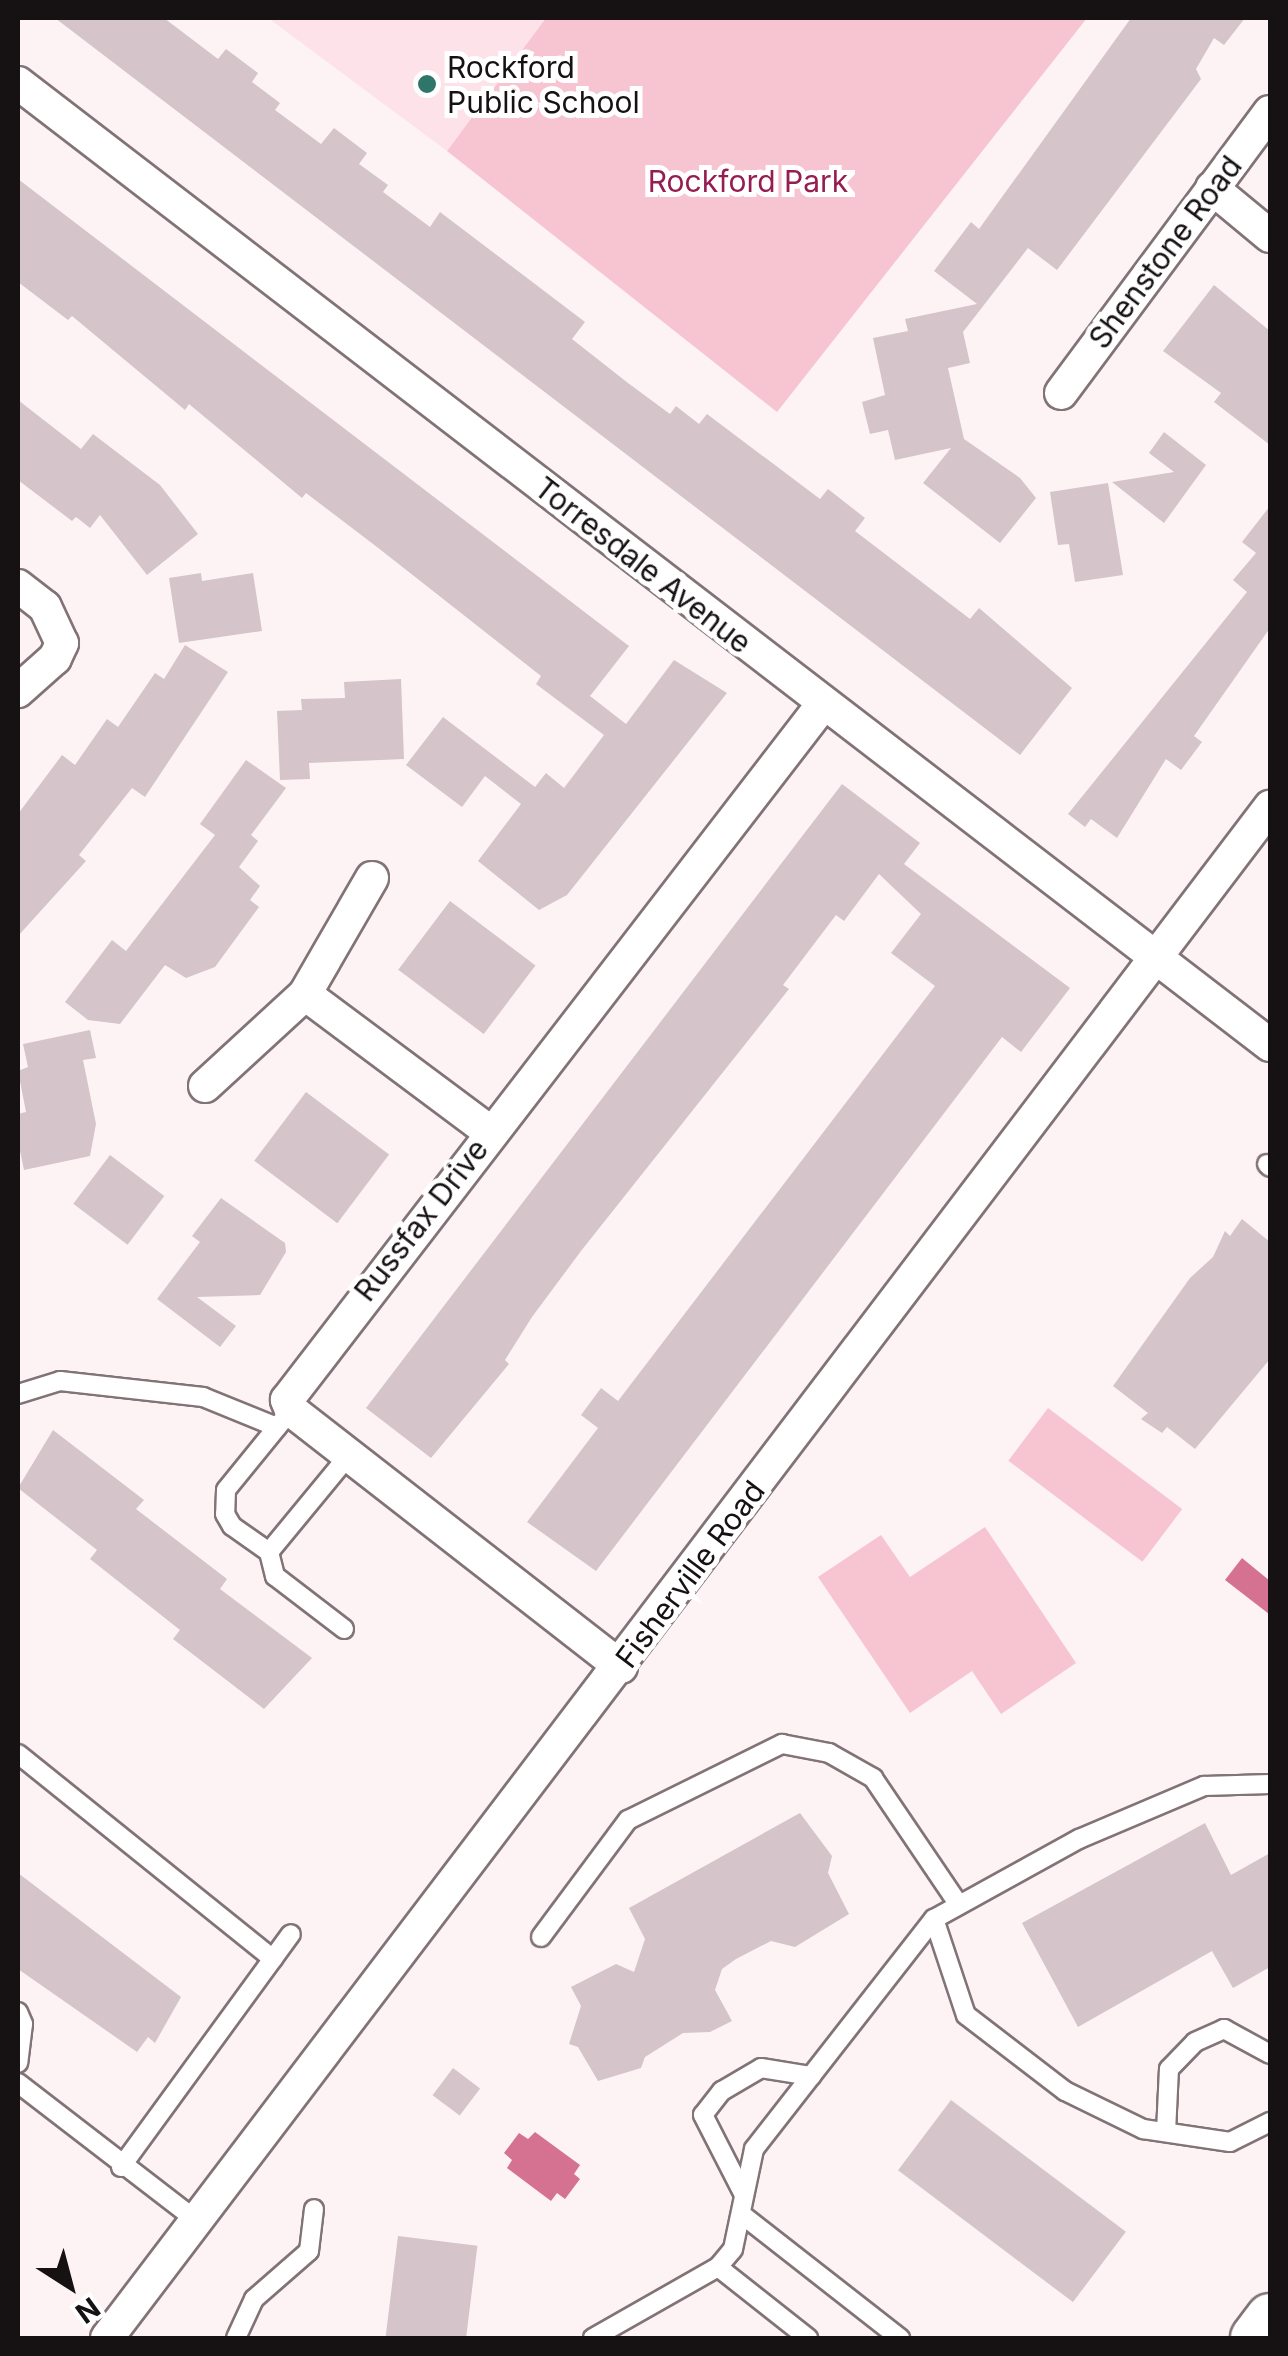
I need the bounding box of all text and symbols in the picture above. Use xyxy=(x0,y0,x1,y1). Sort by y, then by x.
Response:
place label: Rockford Public School xyxy=(447,49,640,120)
marker: Rockford Public School xyxy=(416,73,438,95)
street label: Shenstone Road xyxy=(1081,149,1249,355)
park label: Rockford Park xyxy=(648,163,848,199)
street label: Torresdale Avenue xyxy=(528,469,758,661)
street label: Russfax Drive xyxy=(347,1132,495,1308)
street label: Fisherville Road xyxy=(608,1473,772,1675)
north arrow xyxy=(20,2236,120,2336)
text: N xyxy=(69,2290,106,2330)

